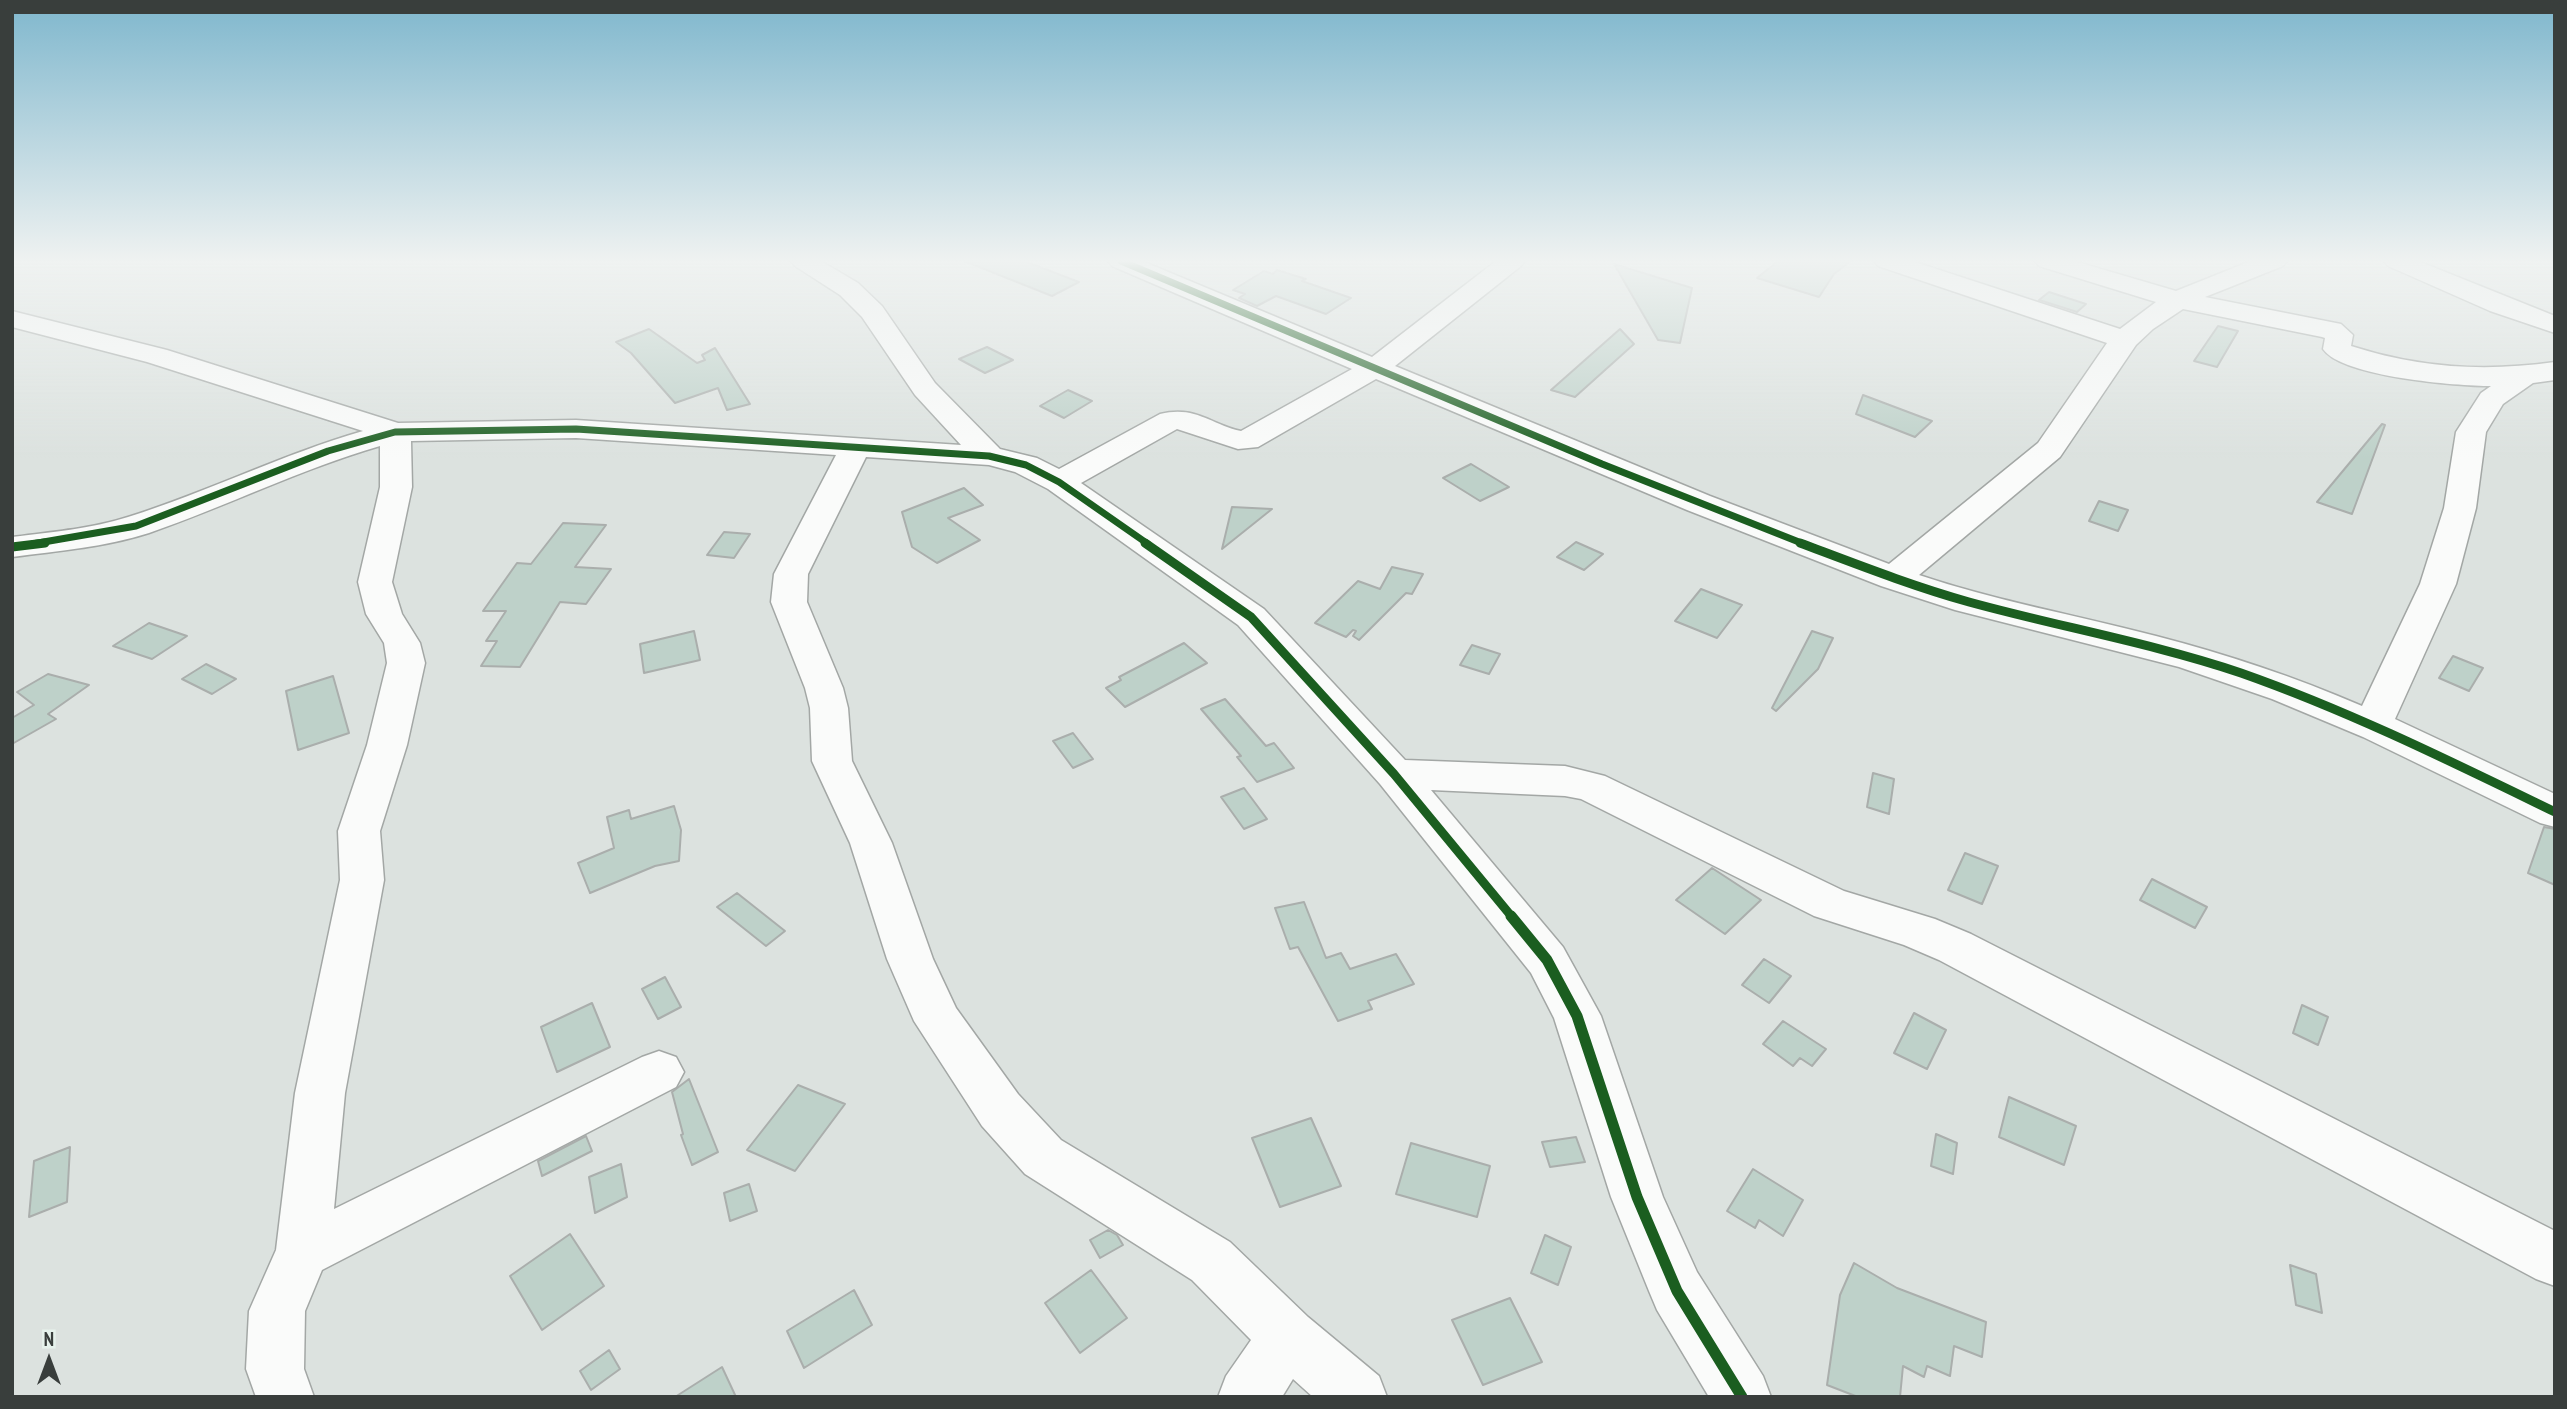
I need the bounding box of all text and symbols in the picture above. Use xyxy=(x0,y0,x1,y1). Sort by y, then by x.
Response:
north arrow xyxy=(14,1325,84,1395)
text: N xyxy=(44,1327,54,1351)

